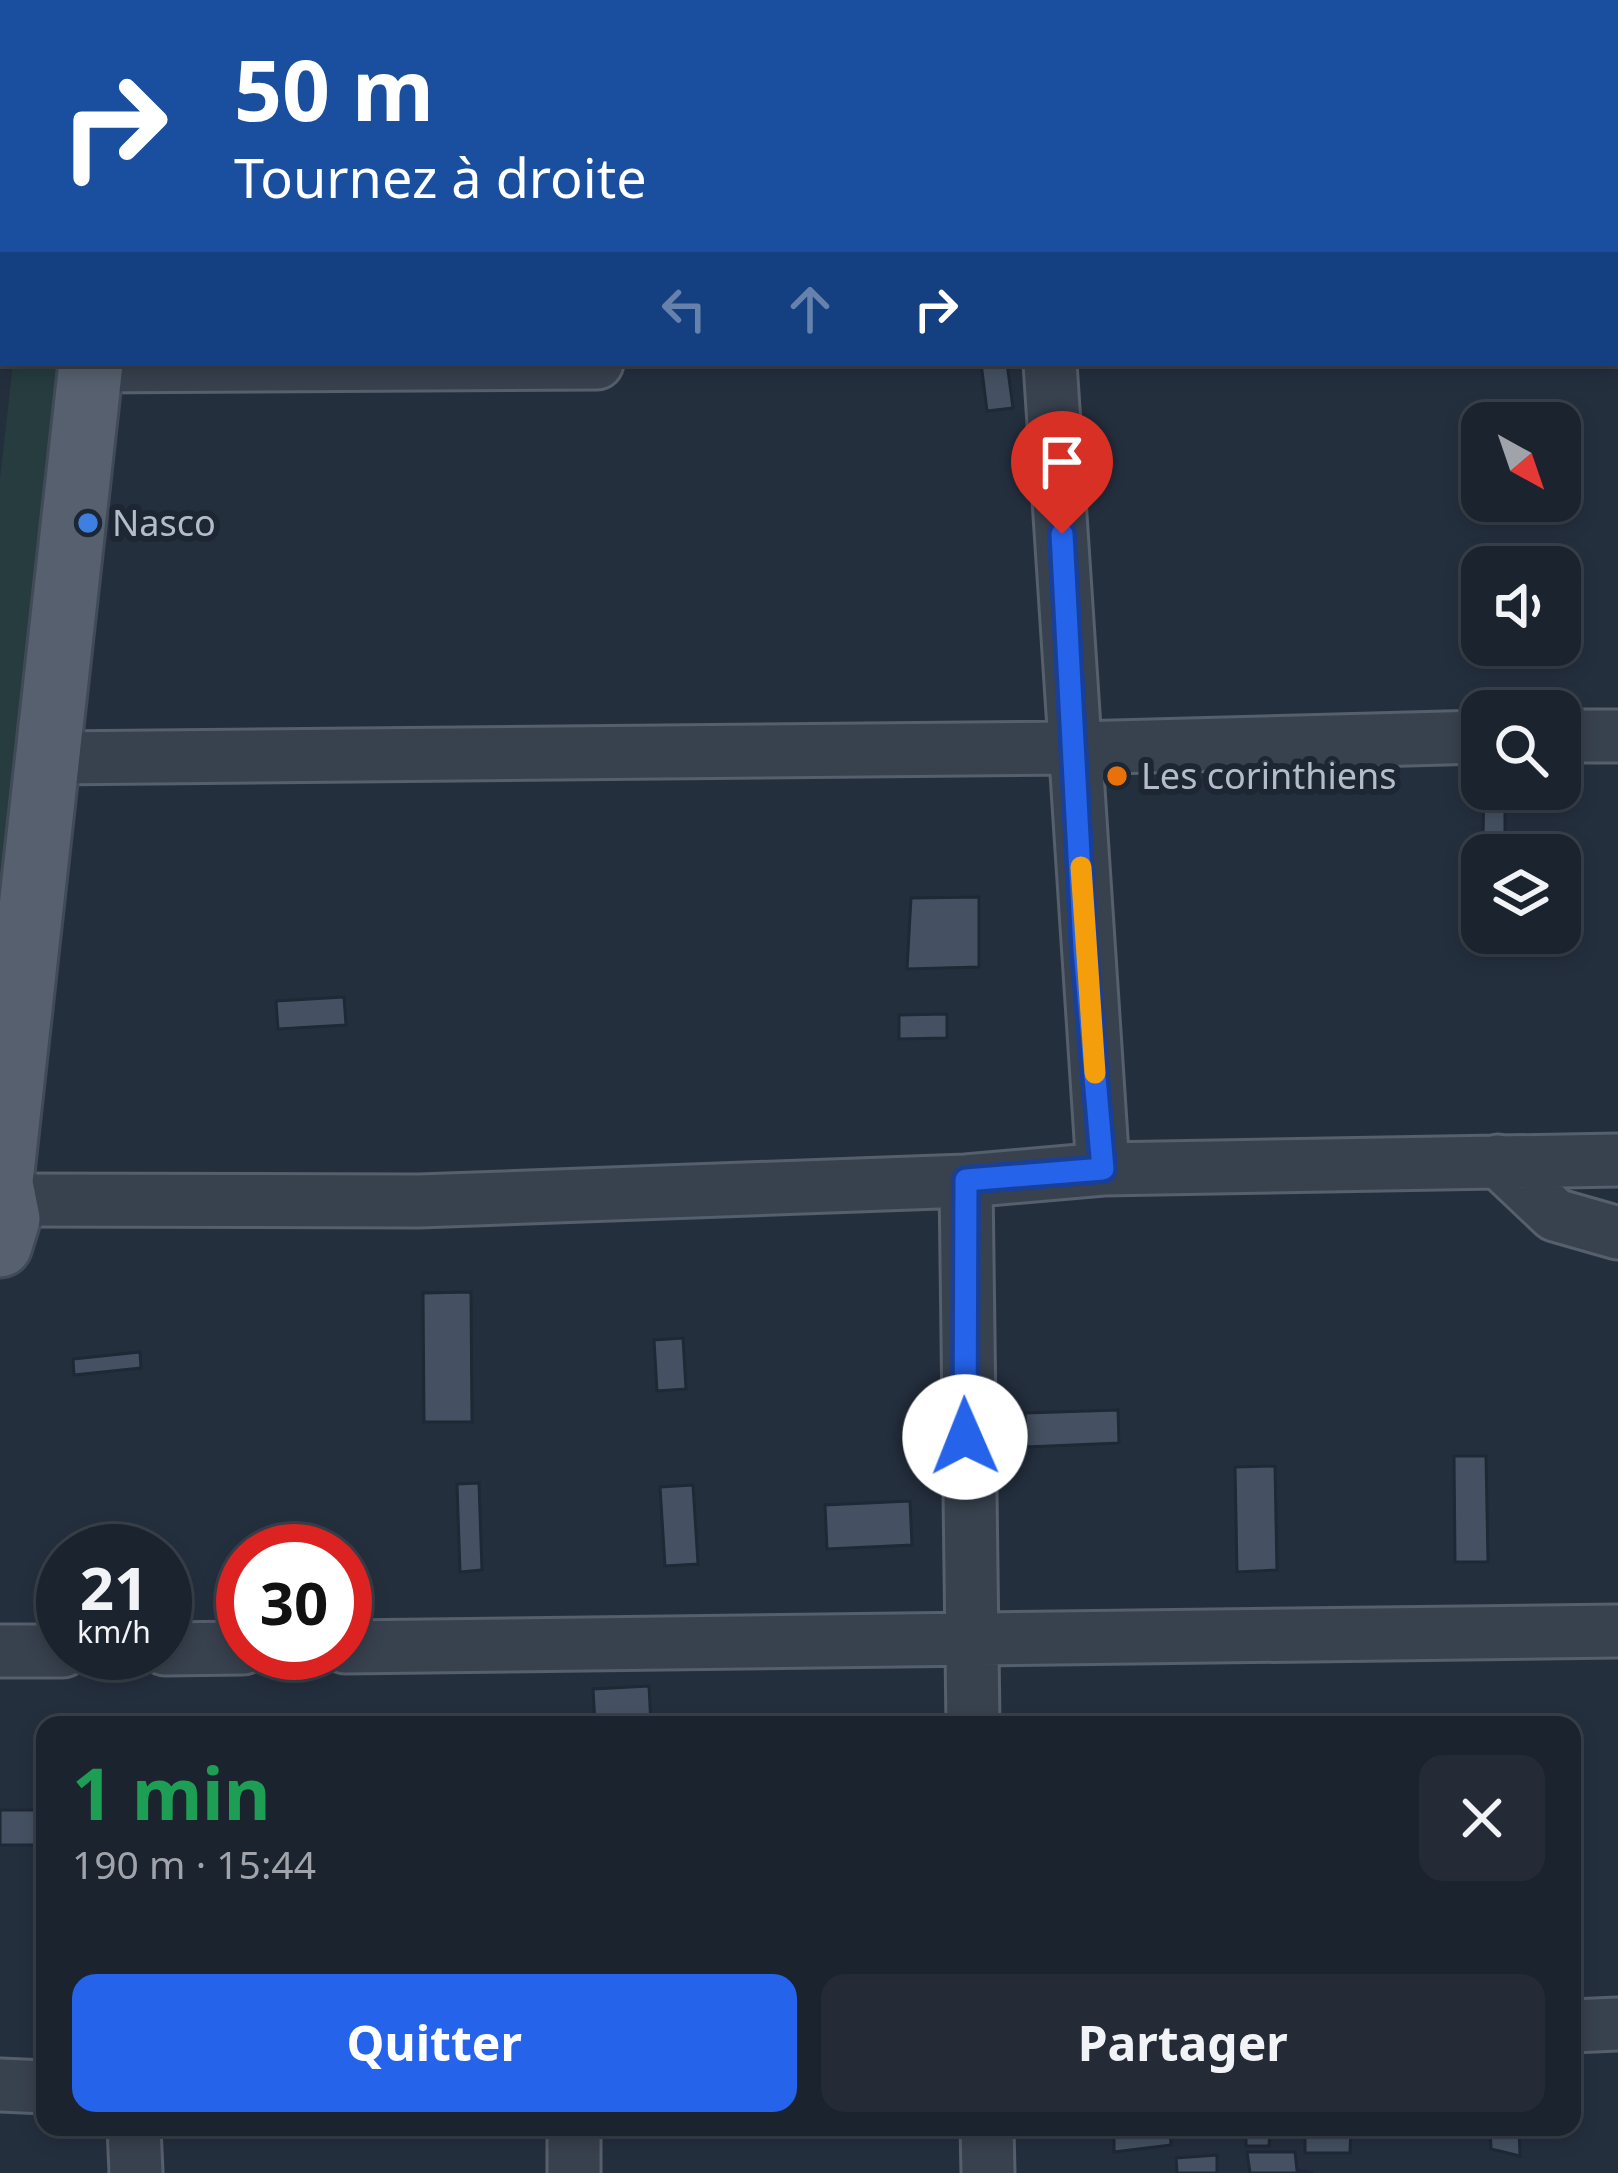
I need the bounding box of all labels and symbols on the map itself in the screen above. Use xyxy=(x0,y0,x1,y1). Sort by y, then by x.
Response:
north arrow xyxy=(1461,402,1581,522)
pin xyxy=(1011,411,1113,534)
place label: Nasco xyxy=(112,498,216,547)
marker: Nasco xyxy=(75,510,101,536)
place label: Les corinthiens xyxy=(1141,751,1397,800)
marker: Les corinthiens xyxy=(1104,763,1130,789)
position arrow xyxy=(902,1374,1028,1500)
speed limit sign: 30 xyxy=(216,1524,372,1680)

